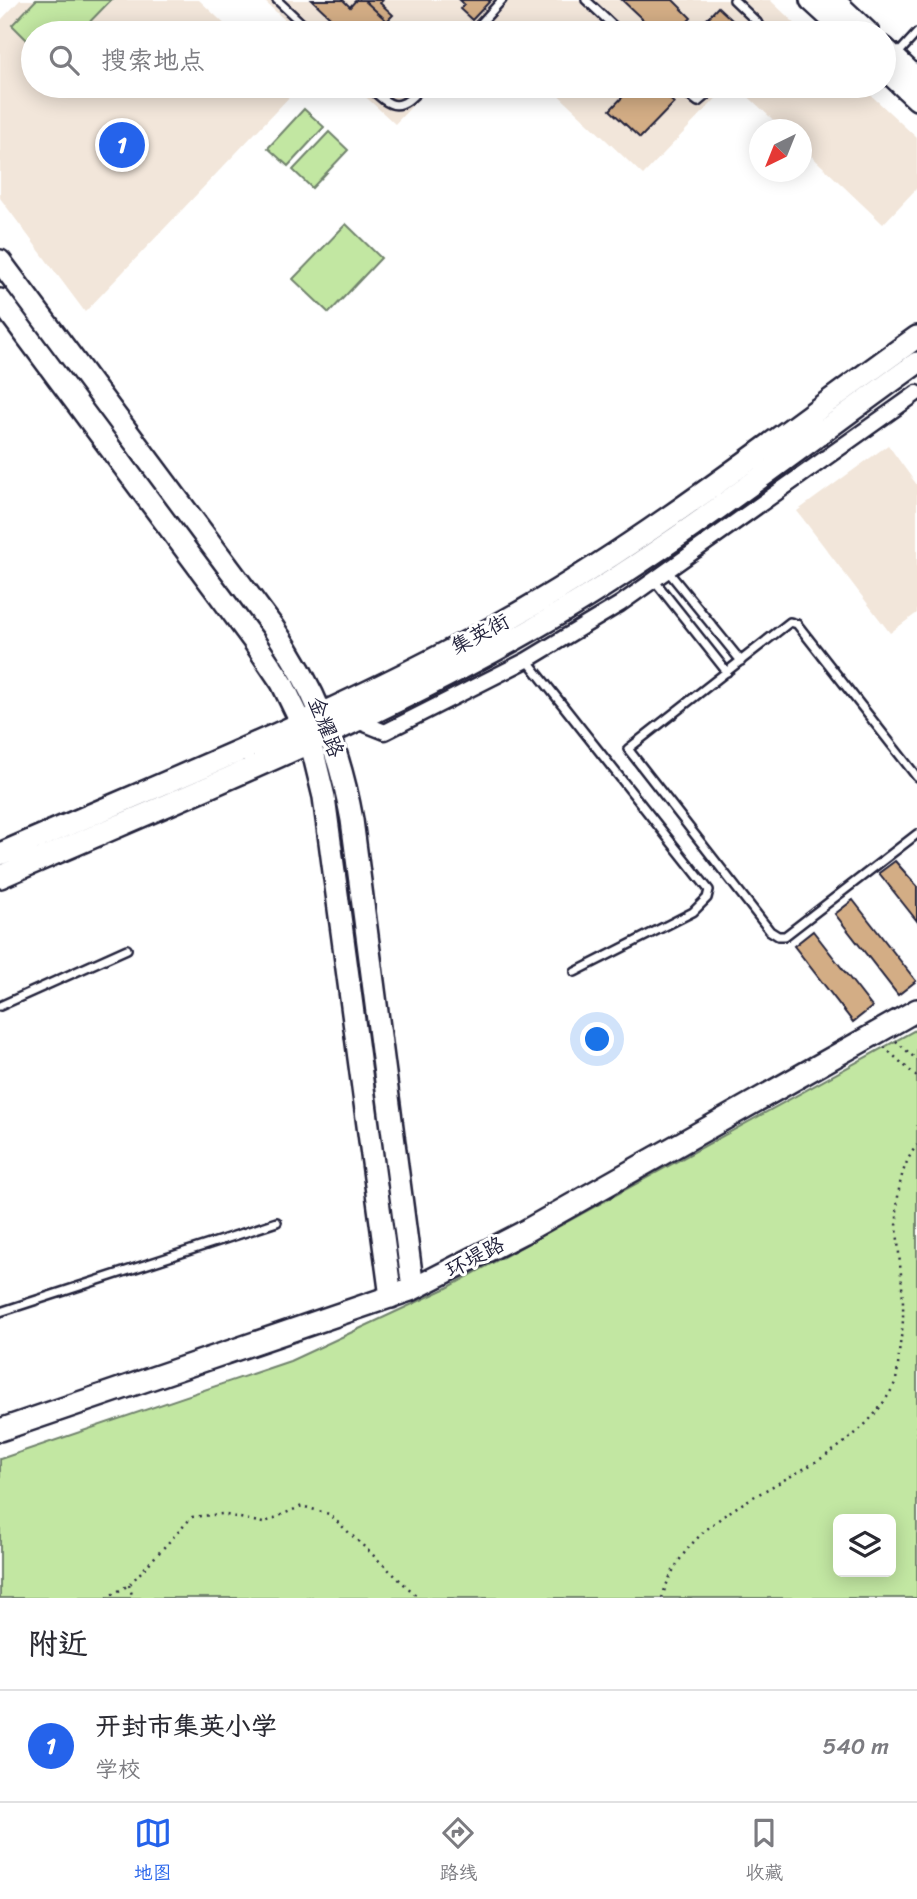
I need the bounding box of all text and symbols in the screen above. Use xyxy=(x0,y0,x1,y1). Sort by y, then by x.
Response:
search box xyxy=(21,21,896,98)
text: 搜索地点 xyxy=(101,37,205,83)
icon: search xyxy=(45,41,83,79)
pin: 1 xyxy=(99,119,145,171)
north arrow xyxy=(749,119,812,182)
street label: 集英街 xyxy=(443,602,517,666)
street label: 金耀路 xyxy=(297,691,355,763)
your location xyxy=(580,1022,614,1056)
street label: 环堤路 xyxy=(438,1225,512,1289)
map controls xyxy=(833,1514,896,1577)
button: layers xyxy=(833,1514,896,1577)
text: 附近 xyxy=(28,1617,88,1671)
text: 开封市集英小学 xyxy=(95,1703,277,1749)
text: 1 xyxy=(46,1726,56,1767)
text: 540 m xyxy=(822,1726,889,1767)
text: 学校 xyxy=(95,1749,141,1790)
tab: 地图 xyxy=(134,1814,172,1889)
tab: 路线 xyxy=(439,1814,477,1889)
tab: 收藏 xyxy=(745,1814,783,1889)

